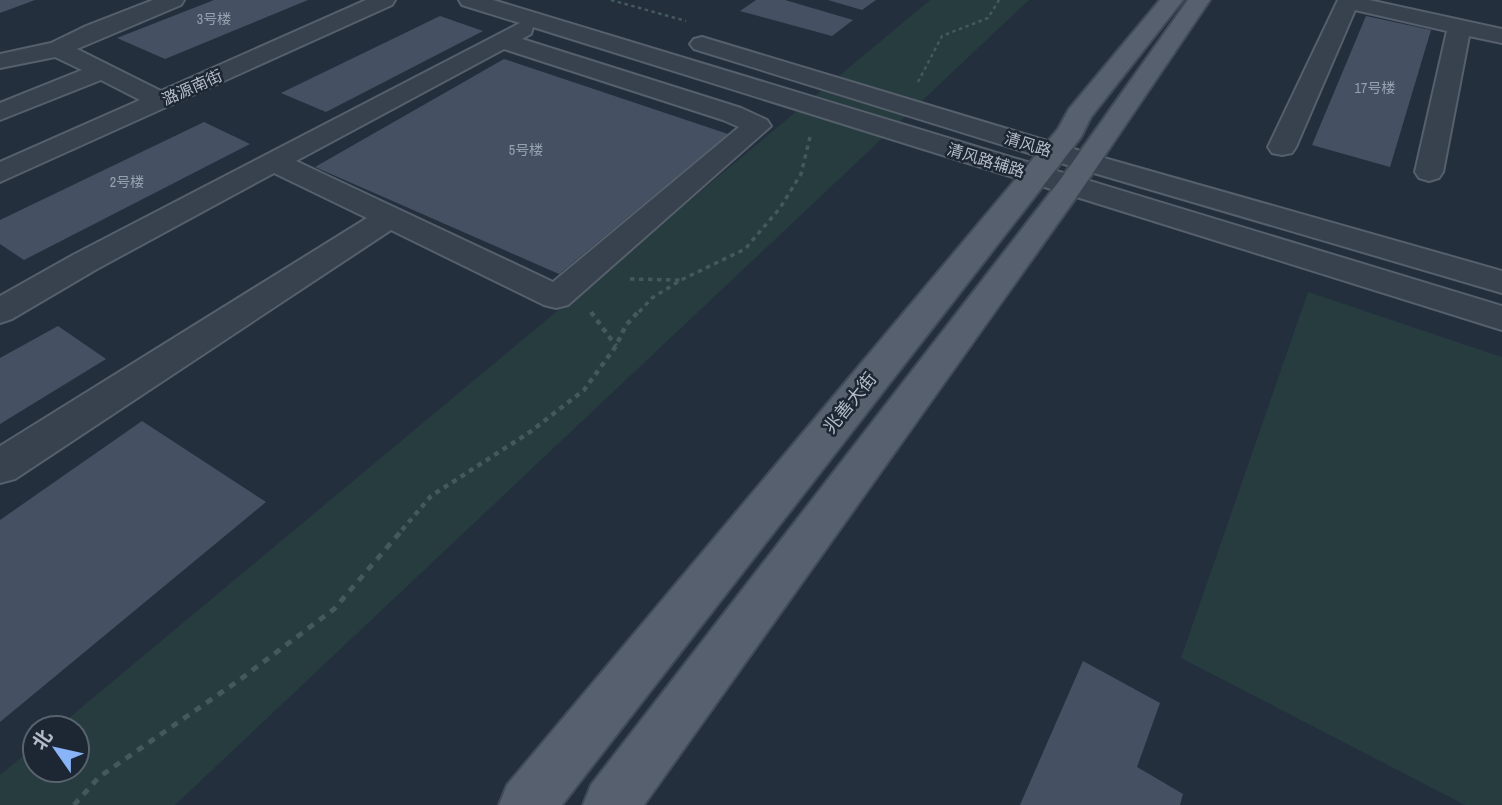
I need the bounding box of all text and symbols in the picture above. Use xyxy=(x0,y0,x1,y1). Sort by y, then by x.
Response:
house number: 3号楼 xyxy=(197,10,231,28)
street label: 潞源南街 xyxy=(158,64,226,110)
house number: 17号楼 xyxy=(1355,79,1395,97)
street label: 清风路 xyxy=(1002,126,1054,162)
street label: 清风路辅路 xyxy=(945,138,1027,182)
house number: 5号楼 xyxy=(509,141,543,159)
house number: 2号楼 xyxy=(110,173,144,191)
street label: 兆善大街 xyxy=(817,367,882,439)
north arrow xyxy=(21,714,91,784)
text: 北 xyxy=(26,724,58,755)

